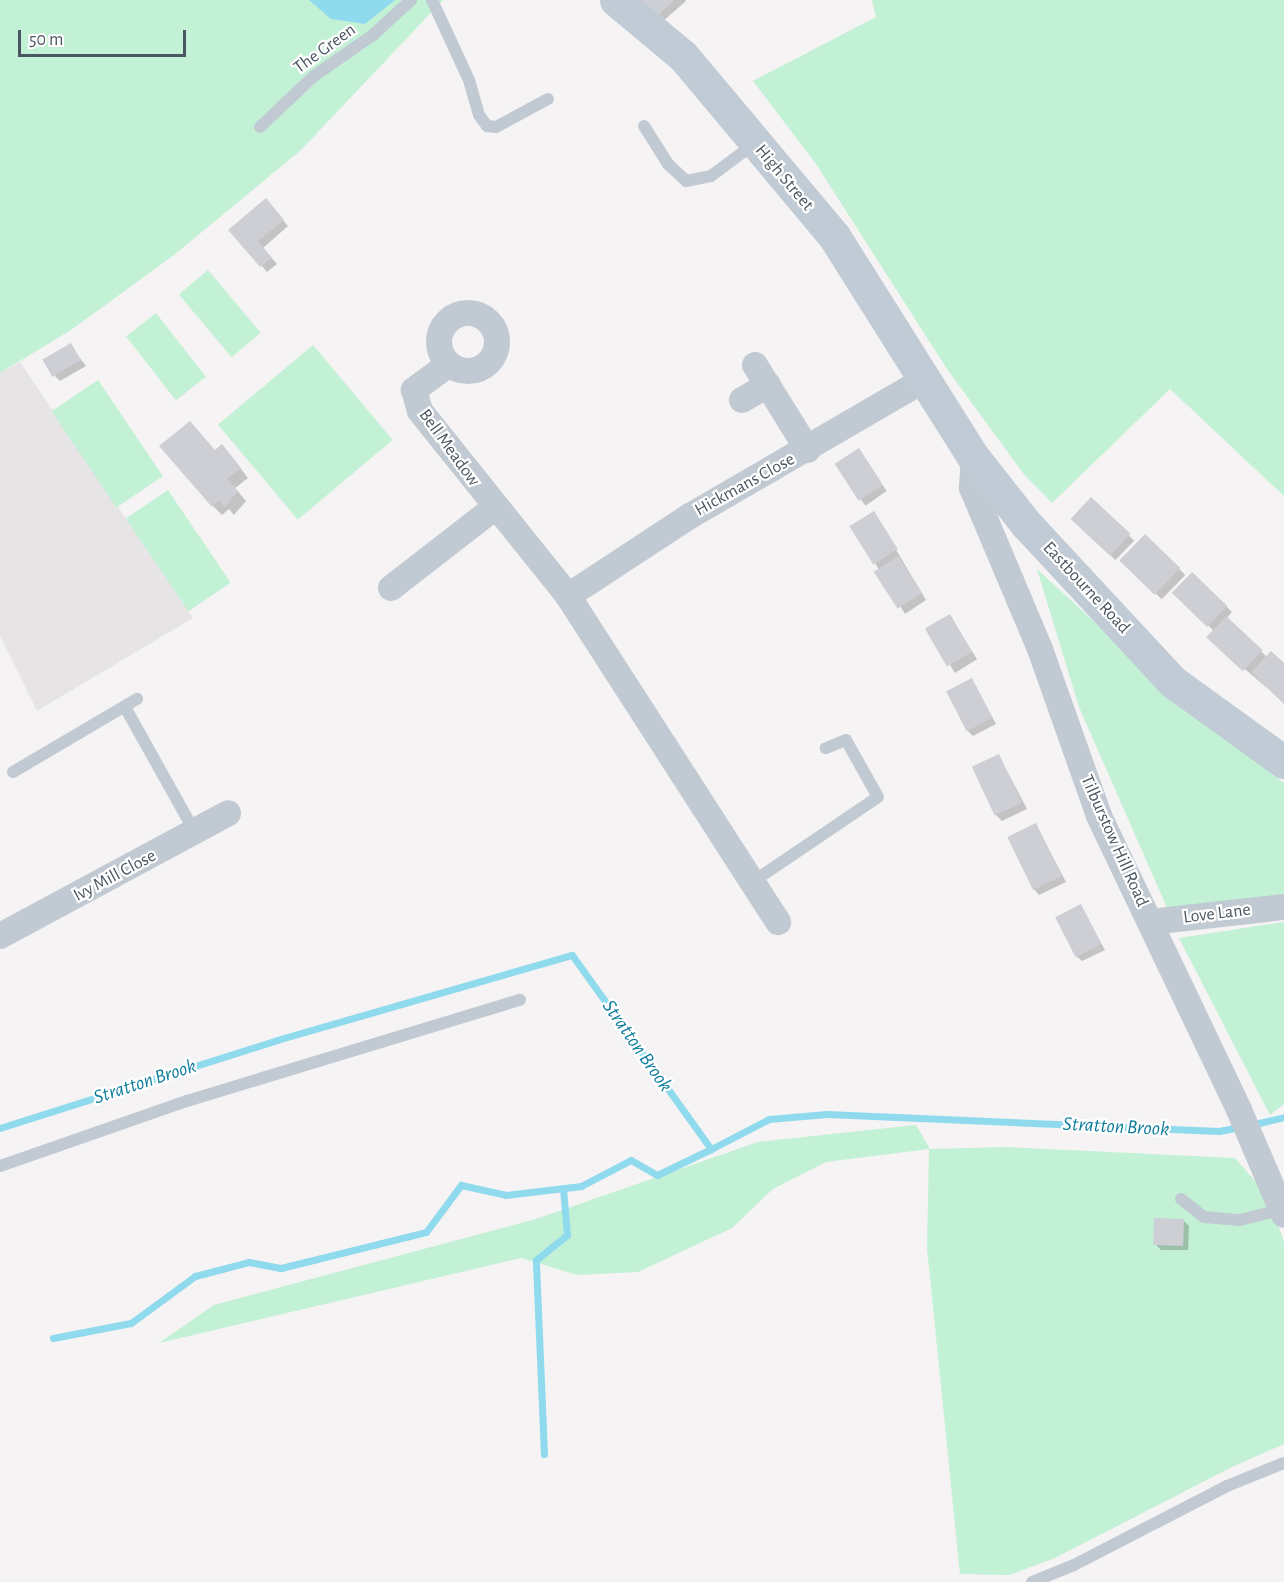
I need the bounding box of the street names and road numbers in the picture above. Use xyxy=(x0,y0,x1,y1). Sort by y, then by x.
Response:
street label: The Green xyxy=(290,19,360,79)
street label: High Street xyxy=(750,140,818,216)
street label: Bell Meadow xyxy=(414,405,484,491)
street label: Hickmans Close xyxy=(691,449,799,521)
street label: Eastbourne Road xyxy=(1038,537,1134,639)
street label: Tilburstow Hill Road xyxy=(1075,772,1153,910)
street label: Ivy Mill Close xyxy=(70,845,160,907)
street label: Love Lane xyxy=(1182,899,1252,929)

